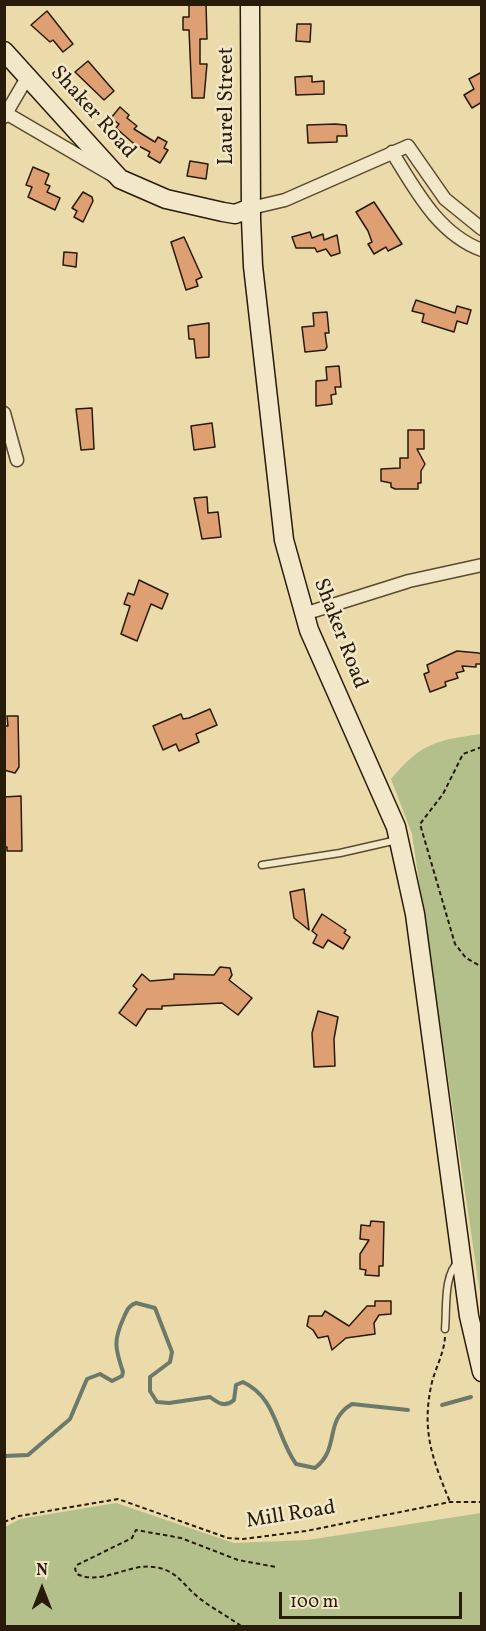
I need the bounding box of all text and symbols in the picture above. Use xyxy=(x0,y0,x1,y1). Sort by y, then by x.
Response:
street label: Laurel Street xyxy=(215,47,241,165)
street label: Shaker Road xyxy=(44,61,140,165)
street label: Shaker Road xyxy=(306,575,372,693)
street label: Mill Road xyxy=(245,1497,337,1535)
north arrow xyxy=(12,1559,72,1619)
text: N xyxy=(36,1560,48,1582)
scale bar xyxy=(282,1580,465,1618)
text: 100 m xyxy=(290,1590,339,1615)

